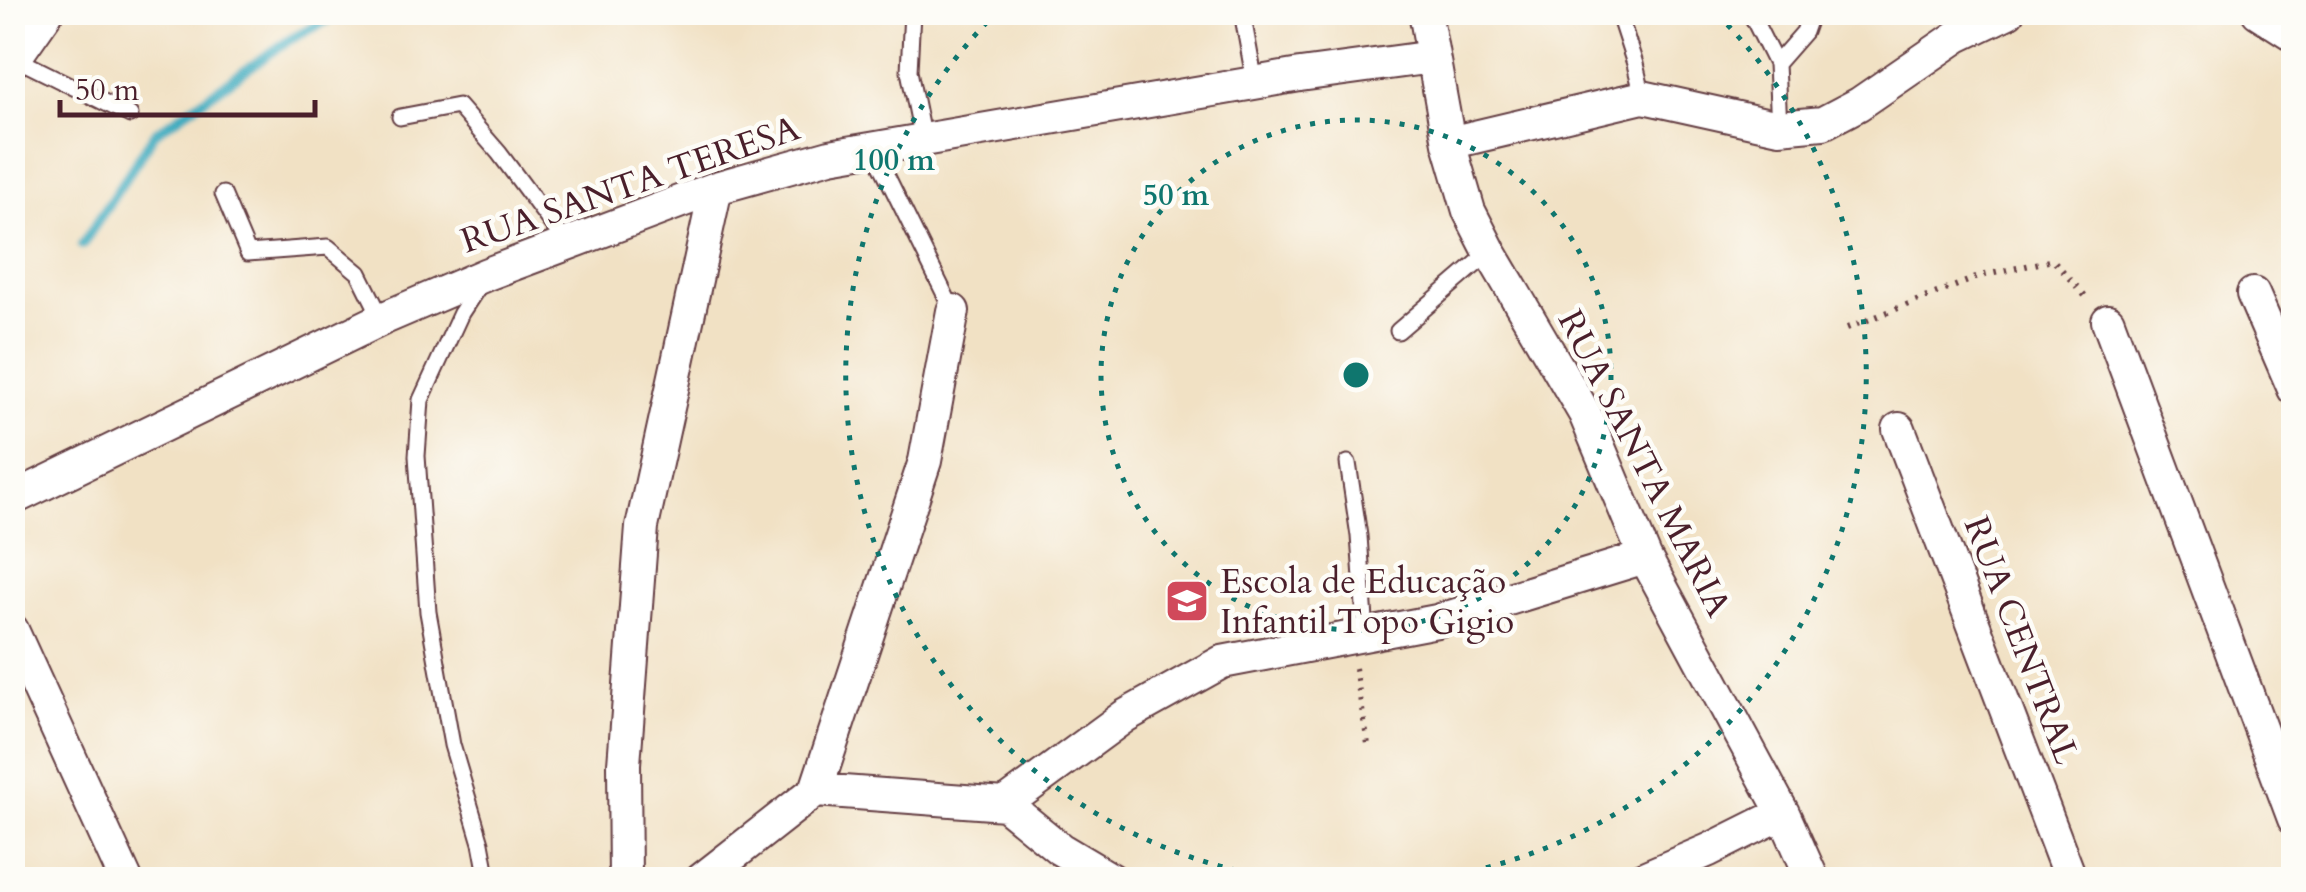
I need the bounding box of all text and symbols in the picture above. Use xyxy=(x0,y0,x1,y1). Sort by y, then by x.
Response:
scale bar xyxy=(60,55,315,117)
text: 50 m xyxy=(75,70,140,111)
street label: RUA SANTA TERESA xyxy=(455,104,806,265)
text: 100 m xyxy=(853,140,935,181)
text: 50 m xyxy=(1143,175,1210,216)
street label: RUA SANTA MARIA xyxy=(1546,302,1742,625)
centre of rings xyxy=(1338,357,1374,393)
street label: RUA CENTRAL xyxy=(1952,510,2091,772)
place label: Escola de Educação Infantil Topo Gigio xyxy=(1220,558,1514,646)
school or university icon: Escola de Educação Infantil Topo Gigio xyxy=(1164,578,1210,624)

